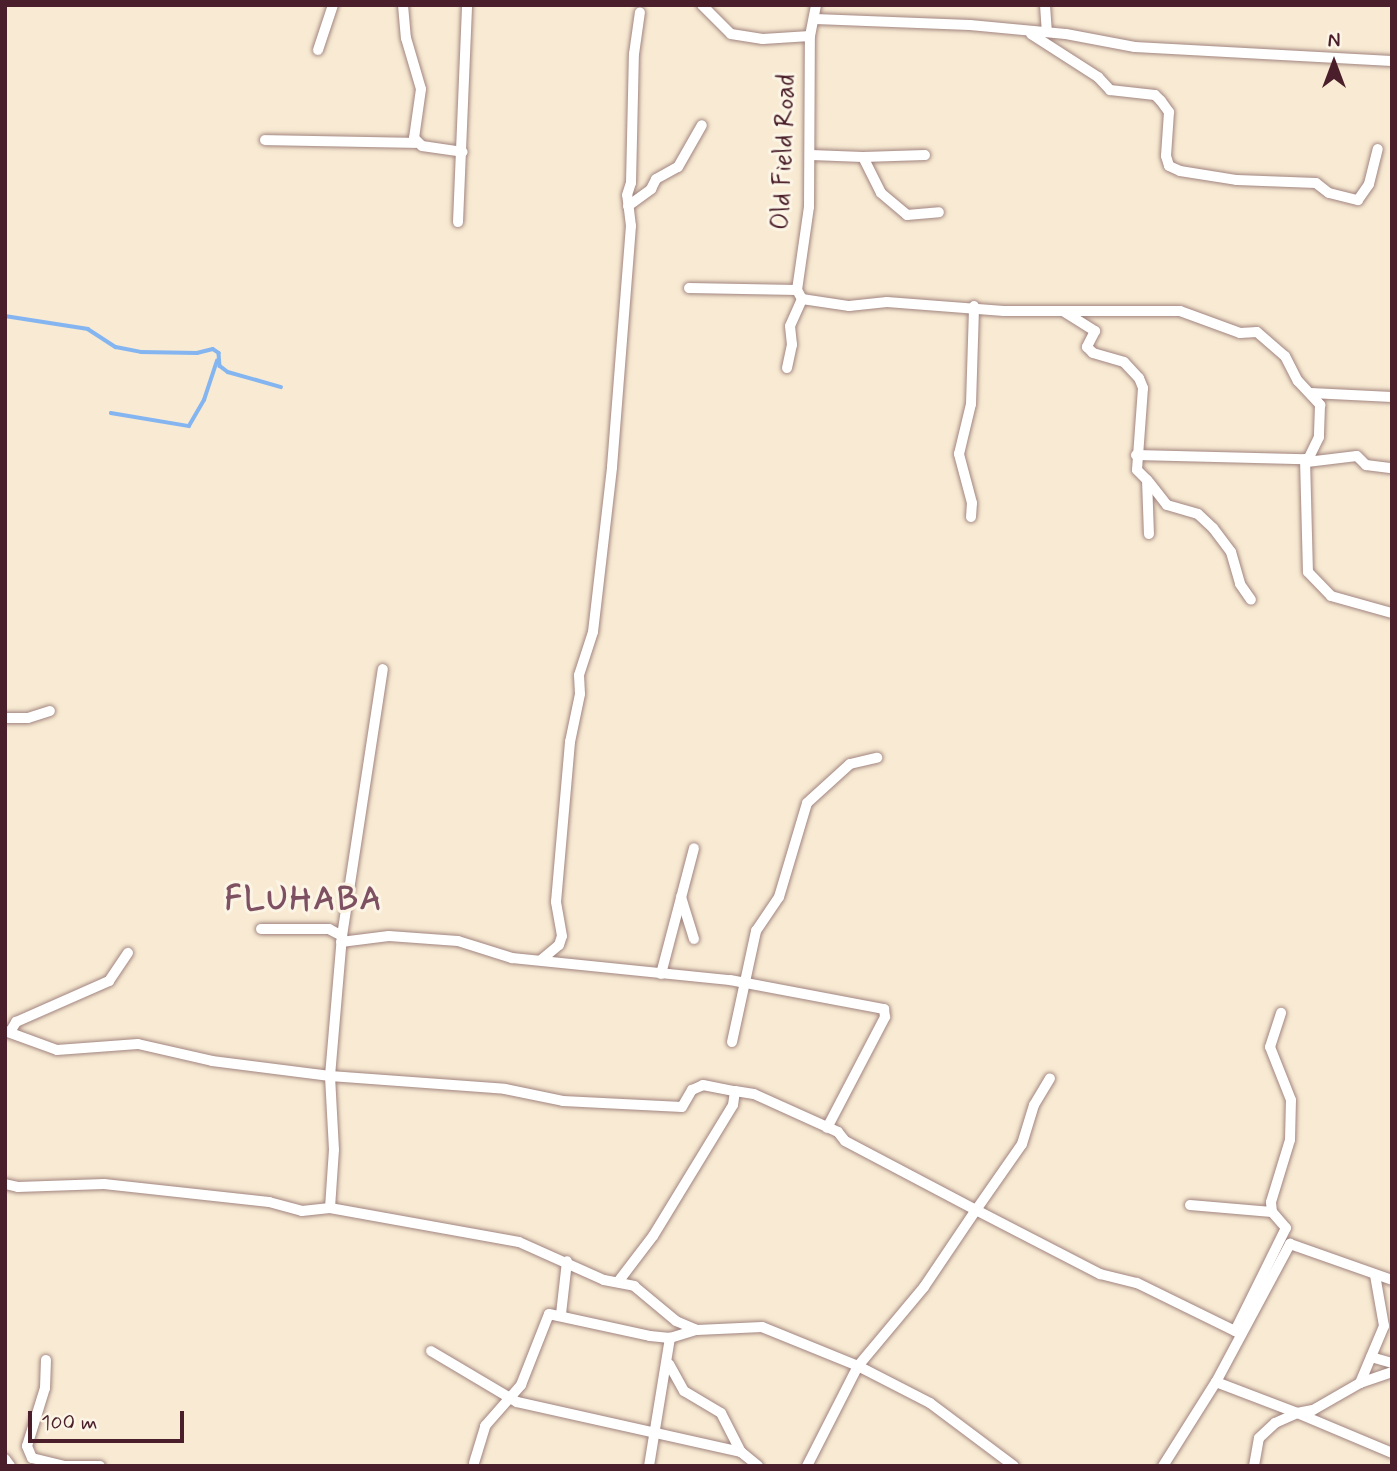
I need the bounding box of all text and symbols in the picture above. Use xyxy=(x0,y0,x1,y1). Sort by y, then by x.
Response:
north arrow xyxy=(1299,28,1369,98)
text: N xyxy=(1328,29,1340,54)
street label: Old Field Road xyxy=(767,74,803,230)
district label: FLUHABA xyxy=(227,881,381,921)
scale bar xyxy=(32,1398,187,1442)
text: 100 m xyxy=(41,1409,97,1437)

